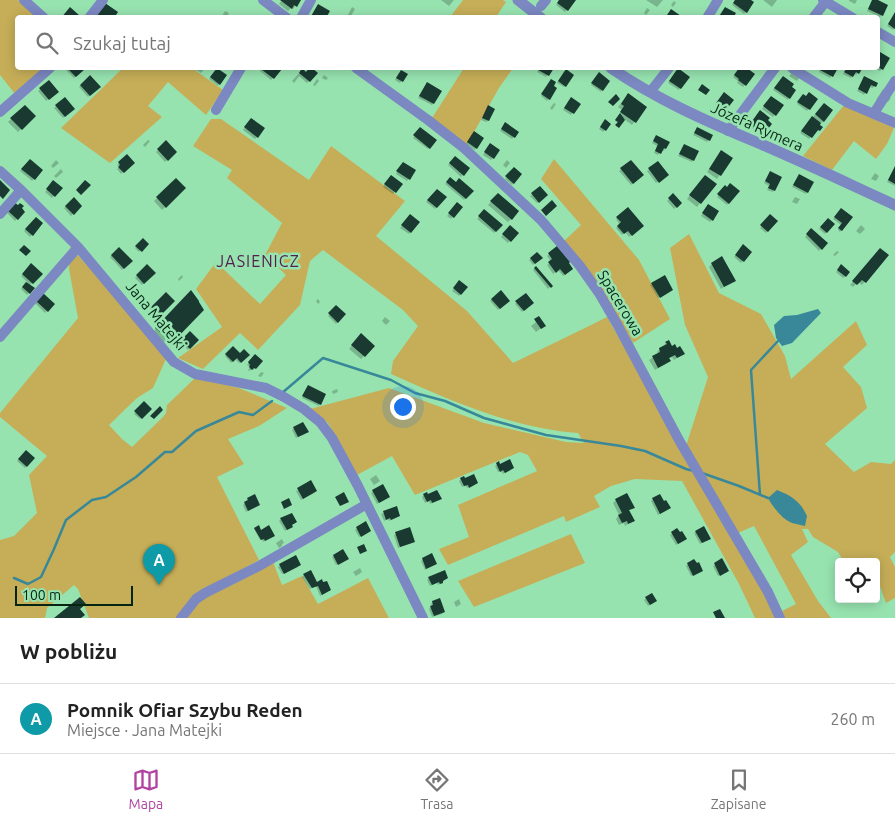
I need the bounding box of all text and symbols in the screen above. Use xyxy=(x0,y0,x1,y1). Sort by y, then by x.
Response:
search box xyxy=(15,15,880,70)
icon: search xyxy=(33,29,61,57)
text: Szukaj tutaj xyxy=(73,32,171,54)
street label: Józefa Rymera xyxy=(708,99,806,154)
district label: JASIENICZ xyxy=(216,252,300,270)
street label: Spacerowa xyxy=(594,267,647,339)
street label: Jana Matejki xyxy=(123,278,190,354)
your location xyxy=(390,394,416,420)
pin: A xyxy=(143,544,175,585)
map controls xyxy=(835,558,880,603)
button: locate xyxy=(835,558,880,603)
scale bar xyxy=(15,583,132,606)
text: 100 m xyxy=(22,587,61,603)
text: W pobliżu xyxy=(20,639,117,663)
text: Pomnik Ofiar Szybu Reden xyxy=(67,699,303,721)
text: A xyxy=(30,710,42,728)
text: 260 m xyxy=(830,710,875,728)
text: Miejsce · Jana Matejki xyxy=(67,721,222,739)
tab: Mapa xyxy=(129,766,163,812)
tab: Trasa xyxy=(420,766,454,812)
tab: Zapisane xyxy=(711,766,766,812)

